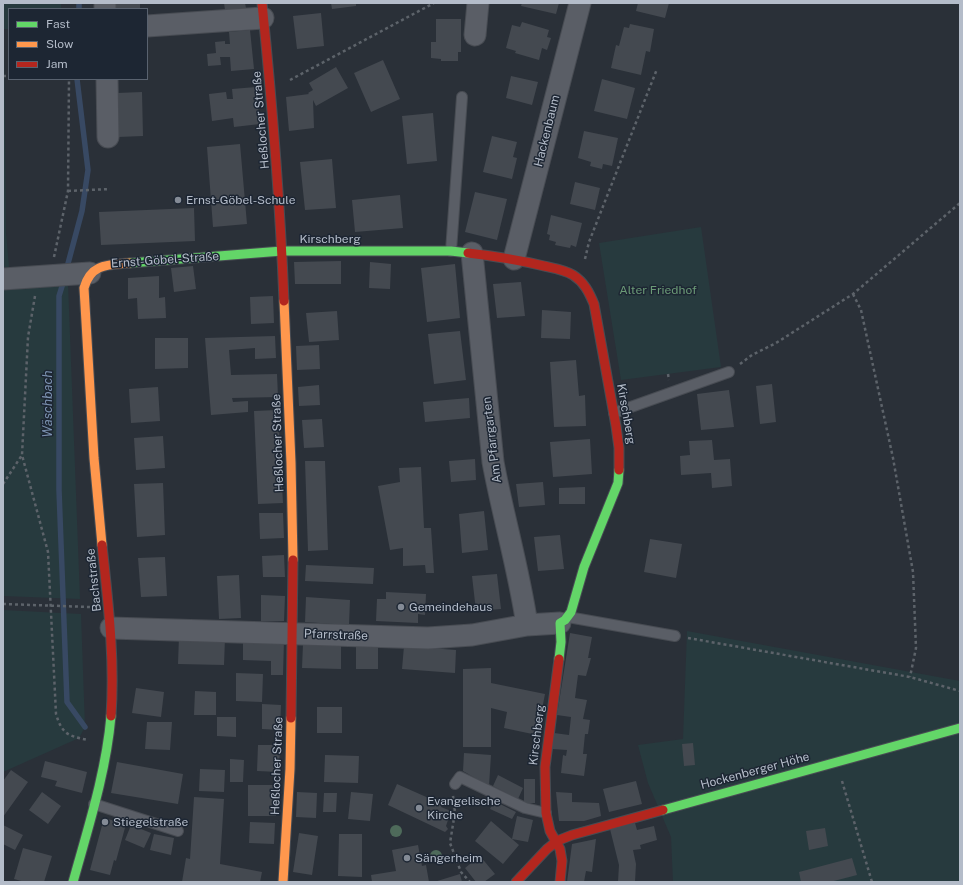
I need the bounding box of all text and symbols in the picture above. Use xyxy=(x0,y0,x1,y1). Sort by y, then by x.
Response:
legend xyxy=(8,8,148,80)
text: Fast xyxy=(46,17,70,31)
text: Slow xyxy=(46,37,73,51)
text: Jam xyxy=(46,57,68,71)
street label: Heßlocher Straße xyxy=(250,70,272,170)
street label: Hackenbaum xyxy=(531,94,563,168)
place label: Ernst-Göbel-Schule xyxy=(186,193,295,207)
marker: Ernst-Göbel-Schule xyxy=(173,195,183,205)
street label: Kirschberg xyxy=(299,232,361,246)
street label: Ernst-Göbel-Straße xyxy=(110,249,220,271)
park label: Alter Friedhof xyxy=(619,283,697,297)
water label: Wäschbach xyxy=(40,370,56,438)
street label: Kirschberg xyxy=(614,383,638,445)
street label: Heßlocher Straße xyxy=(269,394,287,492)
street label: Am Pfarrgarten xyxy=(480,396,504,484)
street label: Bachstraße xyxy=(84,548,104,612)
place label: Gemeindehaus xyxy=(409,600,492,614)
marker: Gemeindehaus xyxy=(396,602,406,612)
street label: Pfarrstraße xyxy=(304,627,368,643)
street label: Kirschberg xyxy=(526,704,548,766)
street label: Heßlocher Straße xyxy=(268,717,286,815)
street label: Hockenberger Höhe xyxy=(699,750,811,792)
place label: Evangelische Kirche xyxy=(427,794,501,822)
marker: Evangelische Kirche xyxy=(414,803,424,813)
place label: Stiegelstraße xyxy=(113,815,188,829)
marker: Stiegelstraße xyxy=(100,817,110,827)
place label: Sängerheim xyxy=(415,851,482,865)
marker: Sängerheim xyxy=(402,853,412,863)

